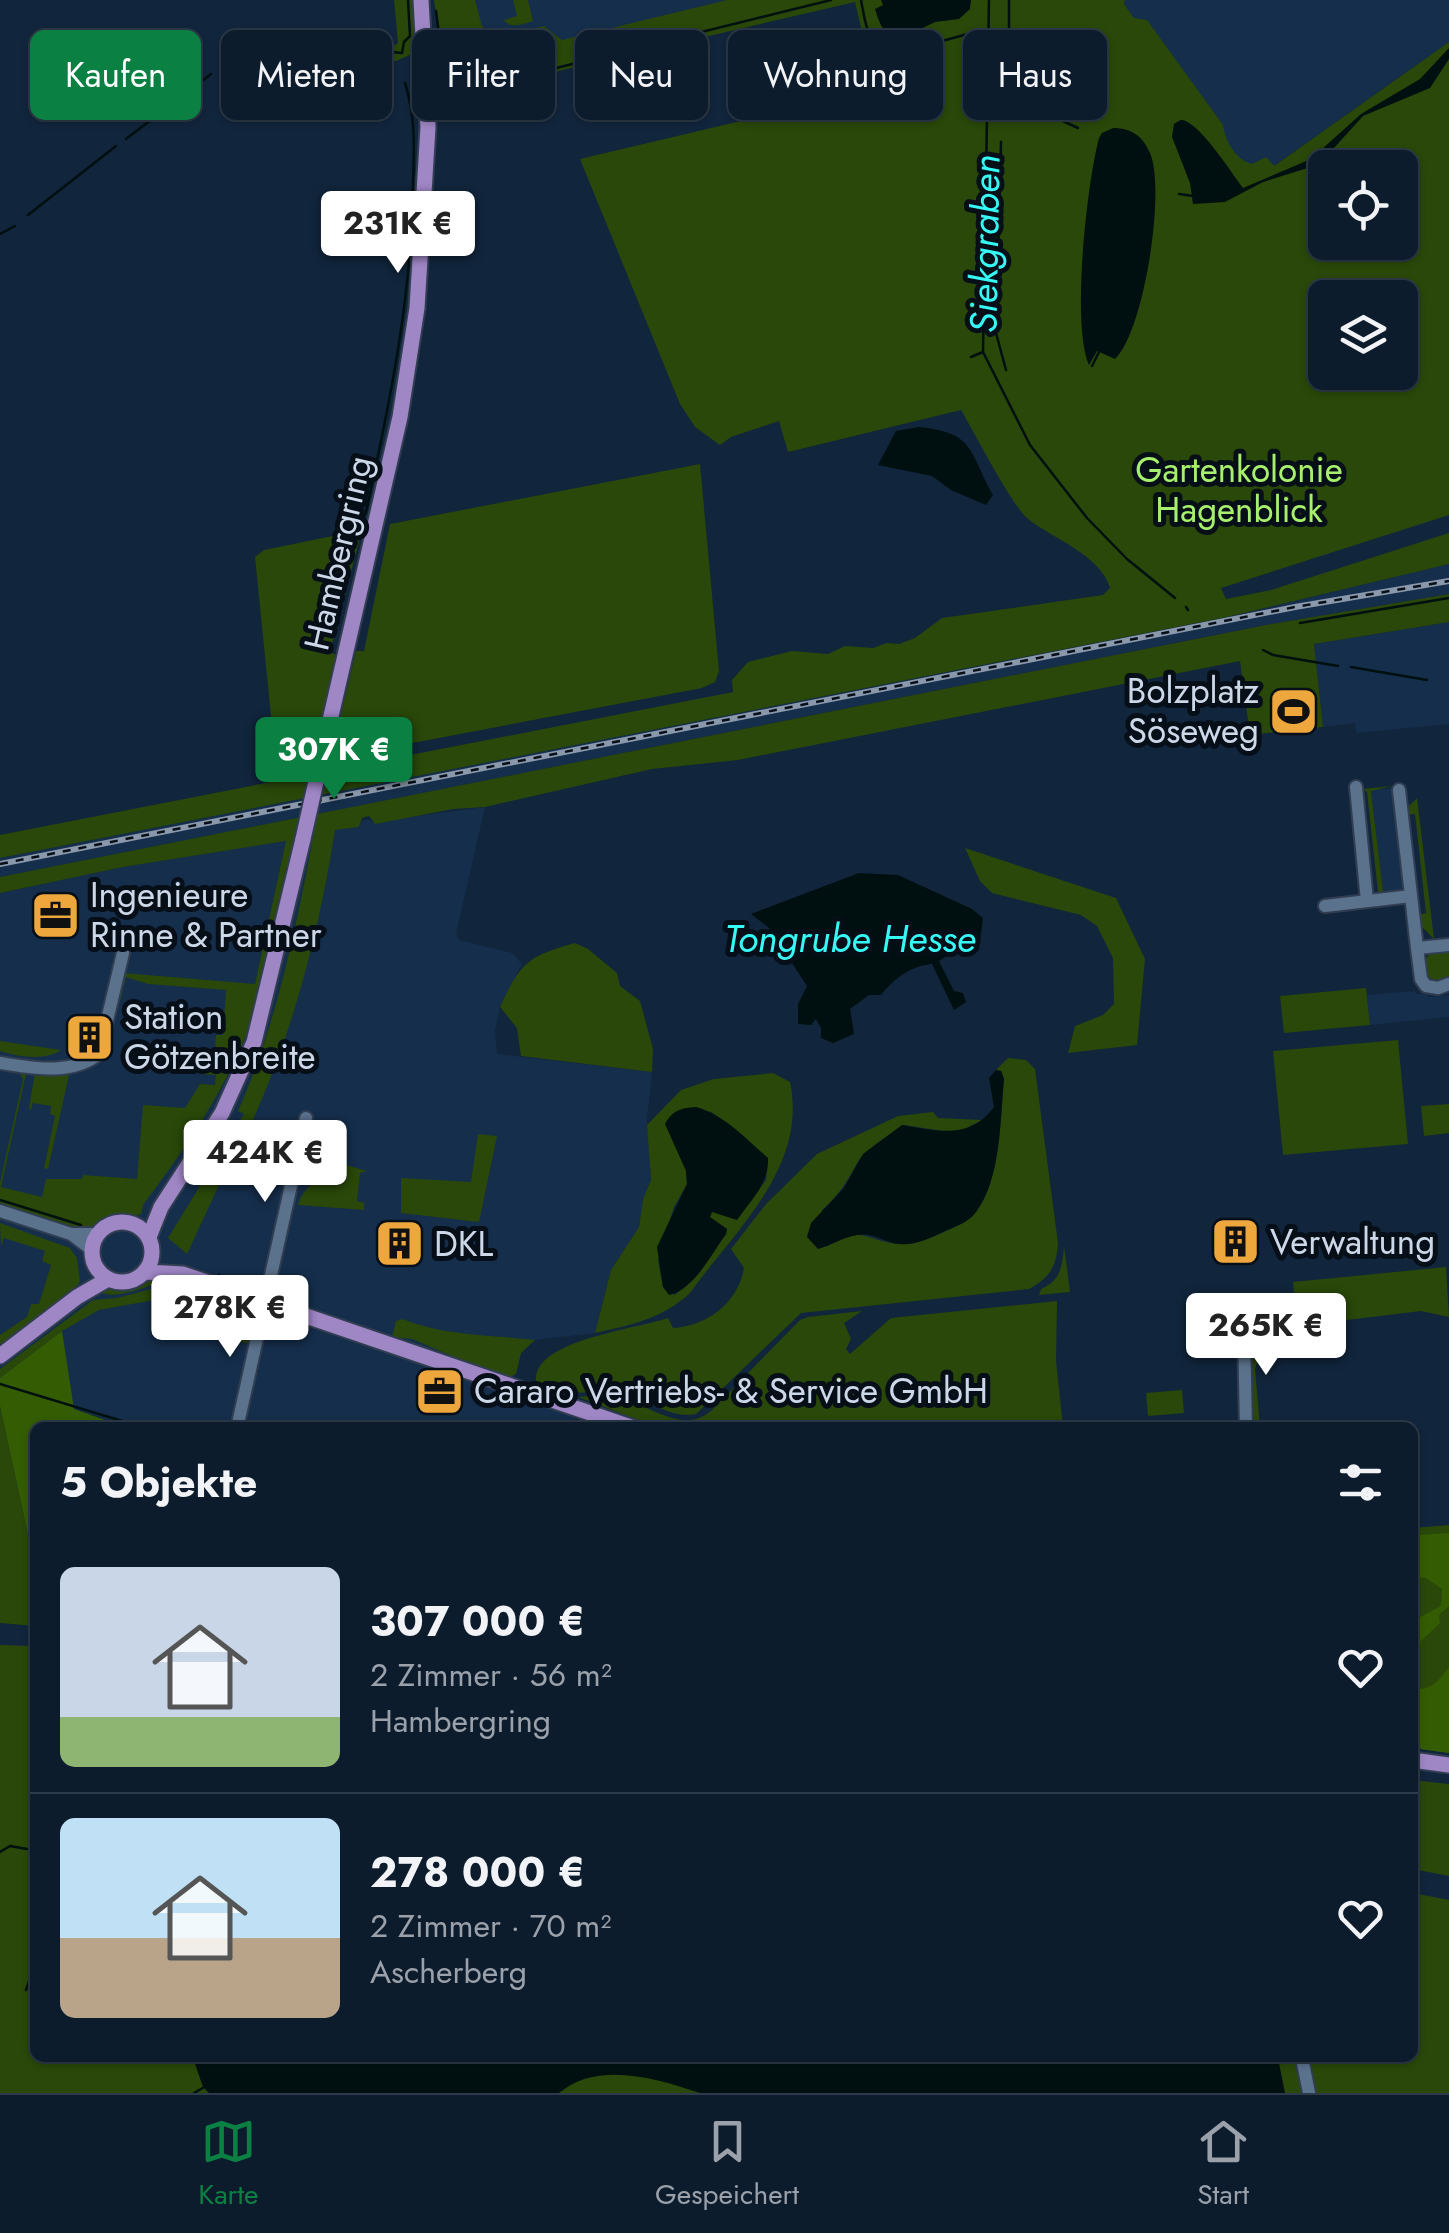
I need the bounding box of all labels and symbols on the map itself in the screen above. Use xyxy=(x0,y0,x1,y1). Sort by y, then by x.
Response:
water label: Siekgraben xyxy=(955,154,1014,334)
pin: 231K € xyxy=(317,191,479,276)
park label: Gartenkolonie Hagenblick xyxy=(1135,445,1343,535)
street label: Hambergring xyxy=(291,451,385,655)
place label: Bolzplatz Söseweg xyxy=(1127,666,1259,756)
sports icon: Bolzplatz Söseweg xyxy=(1268,685,1320,737)
pin: 307K € xyxy=(253,717,415,802)
place label: Ingenieure Rinne & Partner xyxy=(90,870,322,960)
office icon: Ingenieure Rinne & Partner xyxy=(29,889,81,941)
water label: Tongrube Hesse xyxy=(724,911,976,966)
place label: Station Götzenbreite xyxy=(124,992,316,1082)
building icon: Station Götzenbreite xyxy=(63,1011,115,1063)
pin: 424K € xyxy=(184,1120,346,1205)
building icon: Verwaltung xyxy=(1209,1216,1261,1268)
place label: Verwaltung xyxy=(1270,1217,1435,1267)
building icon: DKL xyxy=(373,1218,425,1270)
place label: DKL xyxy=(434,1219,494,1269)
pin: 278K € xyxy=(149,1275,311,1360)
pin: 265K € xyxy=(1185,1293,1347,1378)
office icon: Cararo Vertriebs- & Service GmbH xyxy=(413,1365,465,1417)
place label: Cararo Vertriebs- & Service GmbH xyxy=(474,1366,988,1416)

